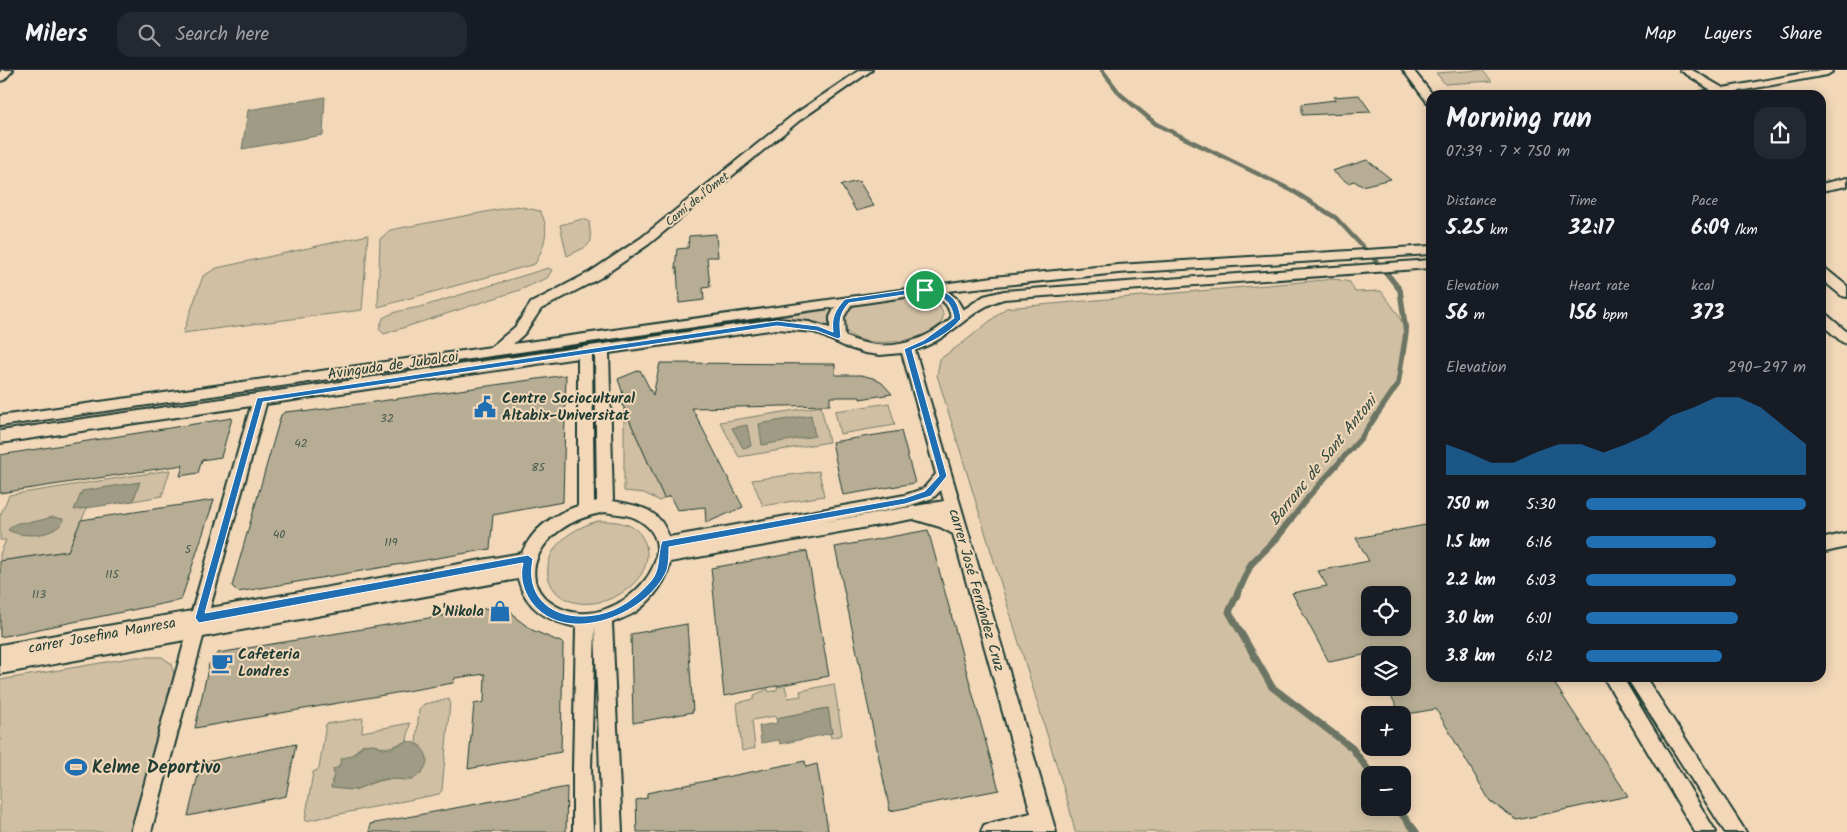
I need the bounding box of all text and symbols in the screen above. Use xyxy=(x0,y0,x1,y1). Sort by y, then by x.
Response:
search box xyxy=(117,12,467,57)
text: Milers xyxy=(25,15,87,54)
text: Search here xyxy=(175,20,269,50)
text: Map xyxy=(1645,20,1676,49)
text: Layers xyxy=(1704,20,1752,49)
text: Share xyxy=(1780,20,1822,49)
icon: search xyxy=(135,21,163,49)
text: Morning run xyxy=(1446,97,1592,142)
button: share xyxy=(1754,107,1806,159)
text: 07:39 · 7 × 750 m xyxy=(1446,139,1570,164)
street label: Camí de l'Omet xyxy=(661,167,734,231)
text: Distance xyxy=(1446,190,1496,212)
text: Time xyxy=(1569,190,1597,212)
text: Pace xyxy=(1691,190,1718,212)
text: 5.25 xyxy=(1446,212,1484,245)
text: 32:17 xyxy=(1569,212,1614,245)
text: 6:09 xyxy=(1691,212,1729,245)
text: km xyxy=(1484,219,1508,241)
text: /km xyxy=(1729,219,1758,241)
pin xyxy=(904,269,946,311)
text: Elevation xyxy=(1446,275,1499,297)
text: Heart rate xyxy=(1569,275,1630,297)
text: kcal xyxy=(1691,275,1714,297)
icon: arrive xyxy=(911,276,939,304)
text: 56 xyxy=(1446,297,1468,330)
text: 156 xyxy=(1569,297,1597,330)
text: 373 xyxy=(1691,297,1724,330)
text: m xyxy=(1468,304,1485,326)
text: bpm xyxy=(1597,304,1628,326)
street label: Avinguda de Jubalcoi xyxy=(326,345,462,387)
text: Elevation xyxy=(1446,355,1507,380)
text: 290–297 m xyxy=(1728,355,1806,380)
place label: Centre Sociocultural Altabix-Universitat xyxy=(502,387,635,428)
water label: Barranc de Sant Antoni xyxy=(1263,388,1385,531)
public building icon: Centre Sociocultural Altabix-Universitat xyxy=(472,394,498,420)
house number: 32 xyxy=(380,409,394,428)
house number: 42 xyxy=(294,434,308,453)
house number: 85 xyxy=(531,458,546,477)
text: 750 m xyxy=(1446,492,1489,517)
text: 5:30 xyxy=(1526,492,1556,517)
street label: carrer José Ferrández Cruz xyxy=(941,506,1011,675)
house number: 40 xyxy=(273,525,285,544)
text: 1.5 km xyxy=(1446,530,1490,555)
text: 6:16 xyxy=(1526,530,1553,555)
house number: 119 xyxy=(384,533,398,552)
house number: 5 xyxy=(185,540,193,559)
house number: 115 xyxy=(105,565,121,584)
text: 2.2 km xyxy=(1446,568,1496,593)
text: 6:03 xyxy=(1526,568,1556,593)
house number: 113 xyxy=(32,585,46,604)
map controls xyxy=(1361,586,1411,816)
button: locate xyxy=(1361,586,1411,636)
shop icon: D'Nikola xyxy=(487,598,513,624)
place label: D'Nikola xyxy=(431,600,484,624)
text: 3.0 km xyxy=(1446,606,1494,631)
text: 6:01 xyxy=(1526,606,1552,631)
street label: carrer Josefina Manresa xyxy=(27,611,178,661)
place label: Cafeteria Londres xyxy=(238,643,300,684)
text: 3.8 km xyxy=(1446,644,1495,669)
text: 6:12 xyxy=(1526,644,1553,669)
button: layers xyxy=(1361,646,1411,696)
cafe icon: Cafeteria Londres xyxy=(209,650,235,676)
button: + xyxy=(1361,706,1411,756)
sports icon: Kelme Deportivo xyxy=(63,754,89,780)
place label: Kelme Deportivo xyxy=(92,754,221,783)
button: − xyxy=(1361,766,1411,816)

